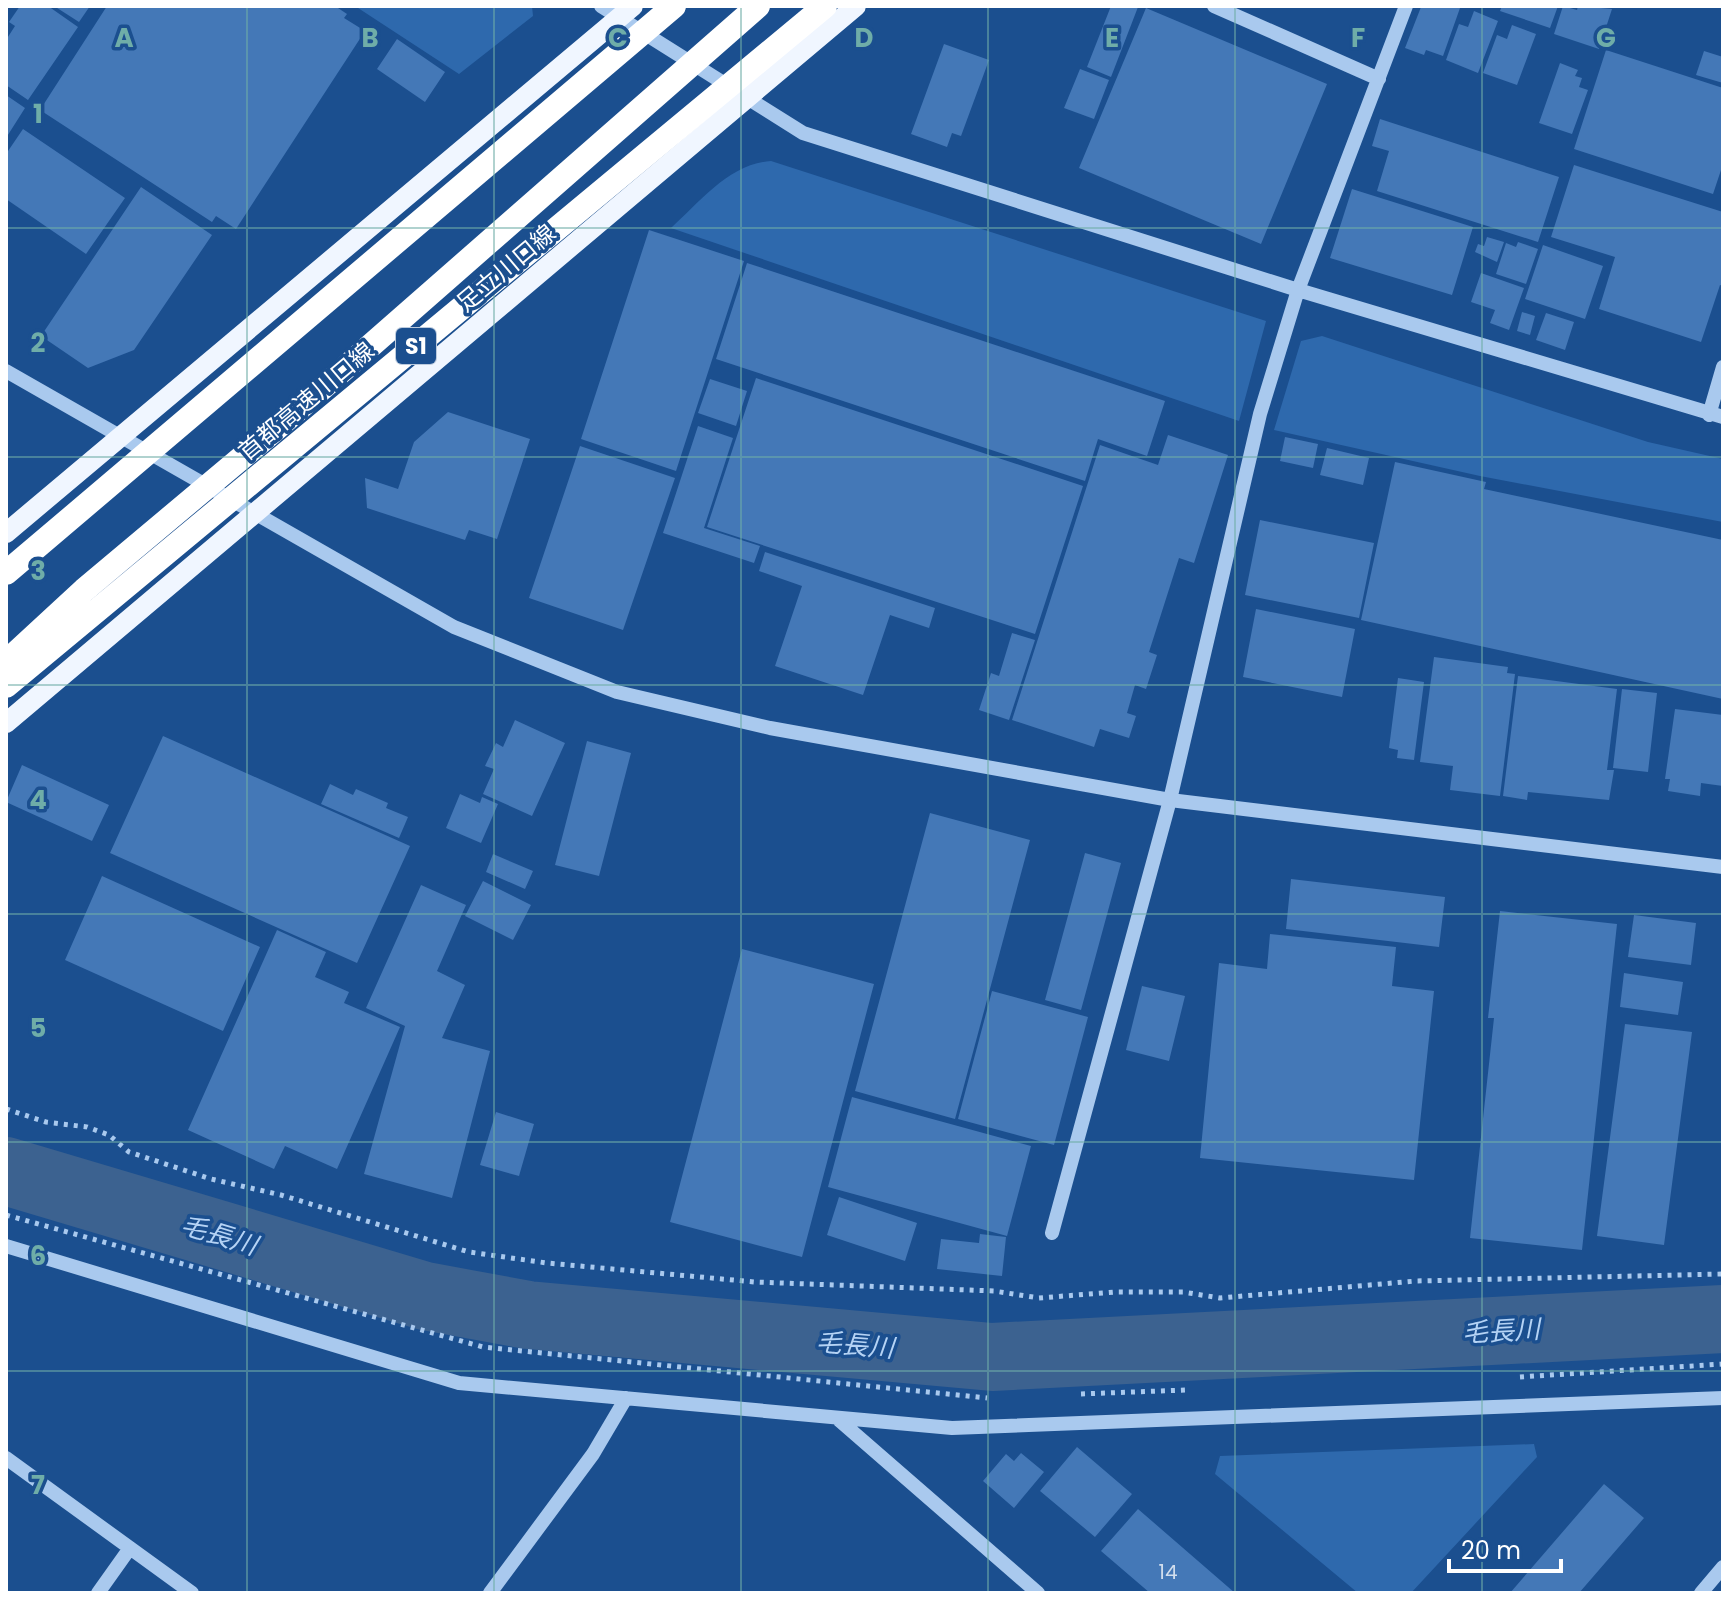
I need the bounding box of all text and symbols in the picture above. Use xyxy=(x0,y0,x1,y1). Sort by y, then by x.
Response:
text: A xyxy=(114,20,134,56)
text: B xyxy=(361,20,379,56)
text: C xyxy=(608,20,628,56)
text: D xyxy=(855,20,874,56)
text: E xyxy=(1105,20,1119,56)
text: F xyxy=(1351,20,1365,56)
text: G xyxy=(1596,20,1616,56)
text: 1 xyxy=(33,96,43,132)
street label: 足立川口線 xyxy=(449,217,563,319)
text: 2 xyxy=(31,325,46,361)
road number: S1 xyxy=(396,328,436,364)
street label: 首都高速川口線 xyxy=(231,334,381,468)
text: 3 xyxy=(30,553,46,589)
text: 4 xyxy=(29,782,47,818)
text: 5 xyxy=(30,1010,46,1046)
water label: 毛長川 xyxy=(176,1206,264,1264)
text: 6 xyxy=(30,1238,46,1274)
water label: 毛長川 xyxy=(1461,1311,1544,1351)
water label: 毛長川 xyxy=(815,1324,898,1367)
text: 7 xyxy=(31,1467,45,1503)
scale bar xyxy=(1449,1523,1561,1573)
text: 20 m xyxy=(1461,1534,1521,1567)
house number: 14 xyxy=(1159,1558,1177,1586)

